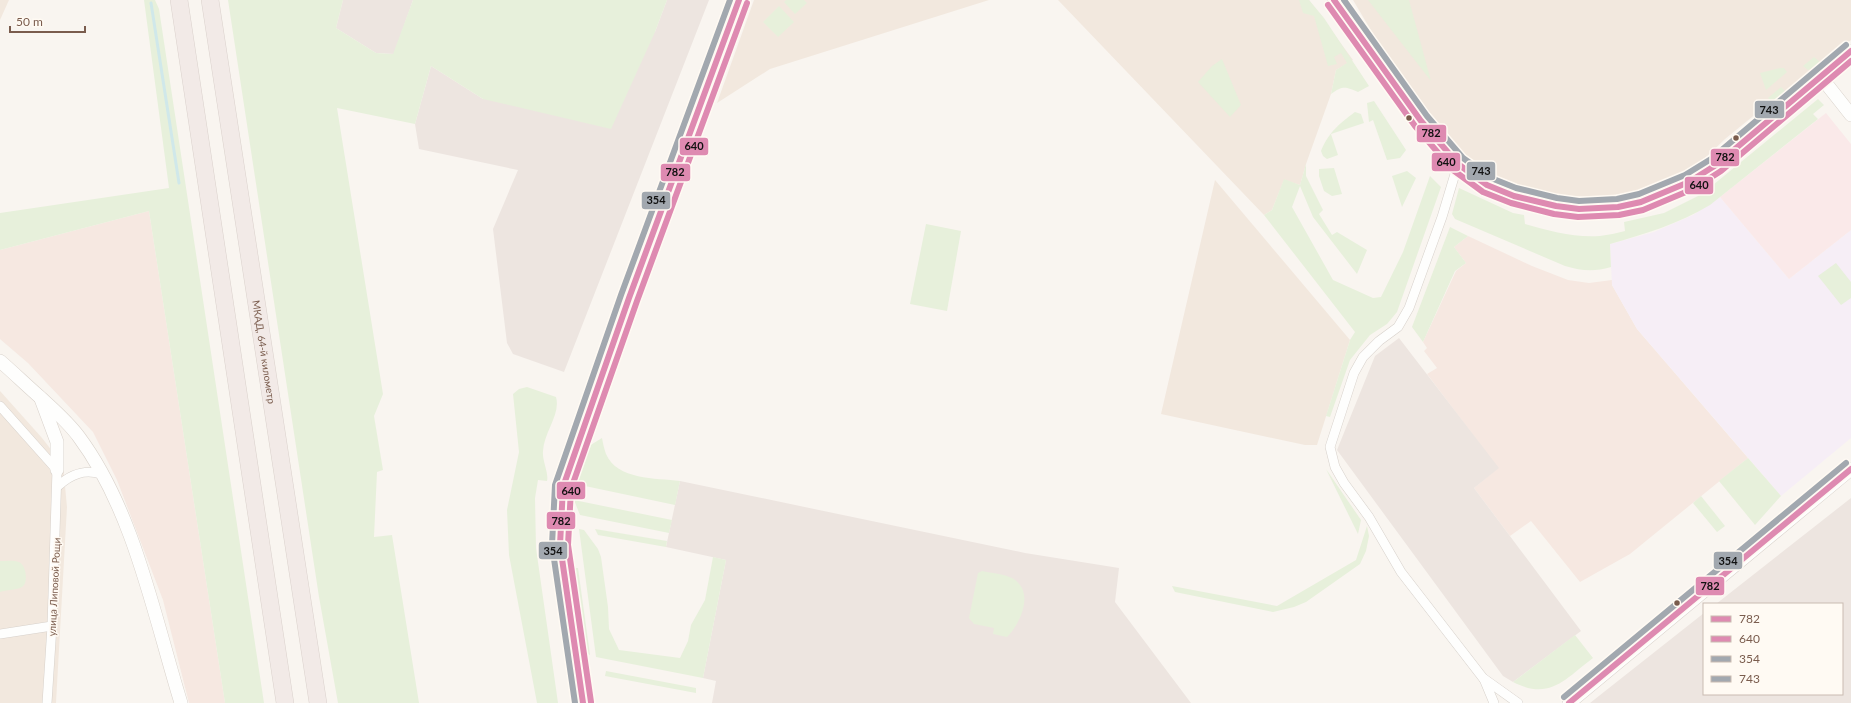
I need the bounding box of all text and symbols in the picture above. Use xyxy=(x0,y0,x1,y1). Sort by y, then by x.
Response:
scale bar xyxy=(10,8,85,34)
text: 50 m xyxy=(16,14,43,29)
line badge: 743 xyxy=(1754,100,1785,119)
text: 743 xyxy=(1759,103,1779,116)
unlabelled marker xyxy=(1404,113,1414,123)
line badge: 782 xyxy=(1416,124,1447,143)
text: 782 xyxy=(1421,126,1441,139)
unlabelled marker xyxy=(1731,133,1741,143)
line badge: 640 xyxy=(679,137,709,156)
text: 640 xyxy=(684,139,704,152)
line badge: 782 xyxy=(1710,148,1740,167)
text: 782 xyxy=(1715,150,1735,163)
line badge: 640 xyxy=(1431,152,1461,172)
text: 640 xyxy=(1436,155,1456,168)
line badge: 743 xyxy=(1466,161,1496,181)
line badge: 782 xyxy=(660,163,691,182)
text: 743 xyxy=(1471,164,1491,177)
text: 782 xyxy=(665,165,685,178)
line badge: 640 xyxy=(1684,176,1714,195)
text: 640 xyxy=(1689,178,1709,191)
line badge: 354 xyxy=(641,191,671,210)
text: 354 xyxy=(646,193,666,206)
street label: МКАД, 64-й километр xyxy=(250,299,278,405)
line badge: 640 xyxy=(556,481,586,500)
text: 640 xyxy=(561,484,581,497)
line badge: 782 xyxy=(546,511,576,530)
text: 782 xyxy=(551,514,571,527)
street label: улица Липовой Рощи xyxy=(45,537,63,637)
line badge: 354 xyxy=(538,541,568,560)
text: 354 xyxy=(543,544,563,557)
line badge: 354 xyxy=(1713,551,1743,570)
text: 354 xyxy=(1718,554,1738,567)
line badge: 782 xyxy=(1695,576,1725,596)
text: 782 xyxy=(1700,579,1720,592)
unlabelled marker xyxy=(1672,598,1682,608)
legend xyxy=(1703,603,1843,695)
text: 782 xyxy=(1739,611,1760,626)
text: 640 xyxy=(1739,631,1760,646)
text: 354 xyxy=(1739,651,1760,666)
text: 743 xyxy=(1739,671,1760,686)

